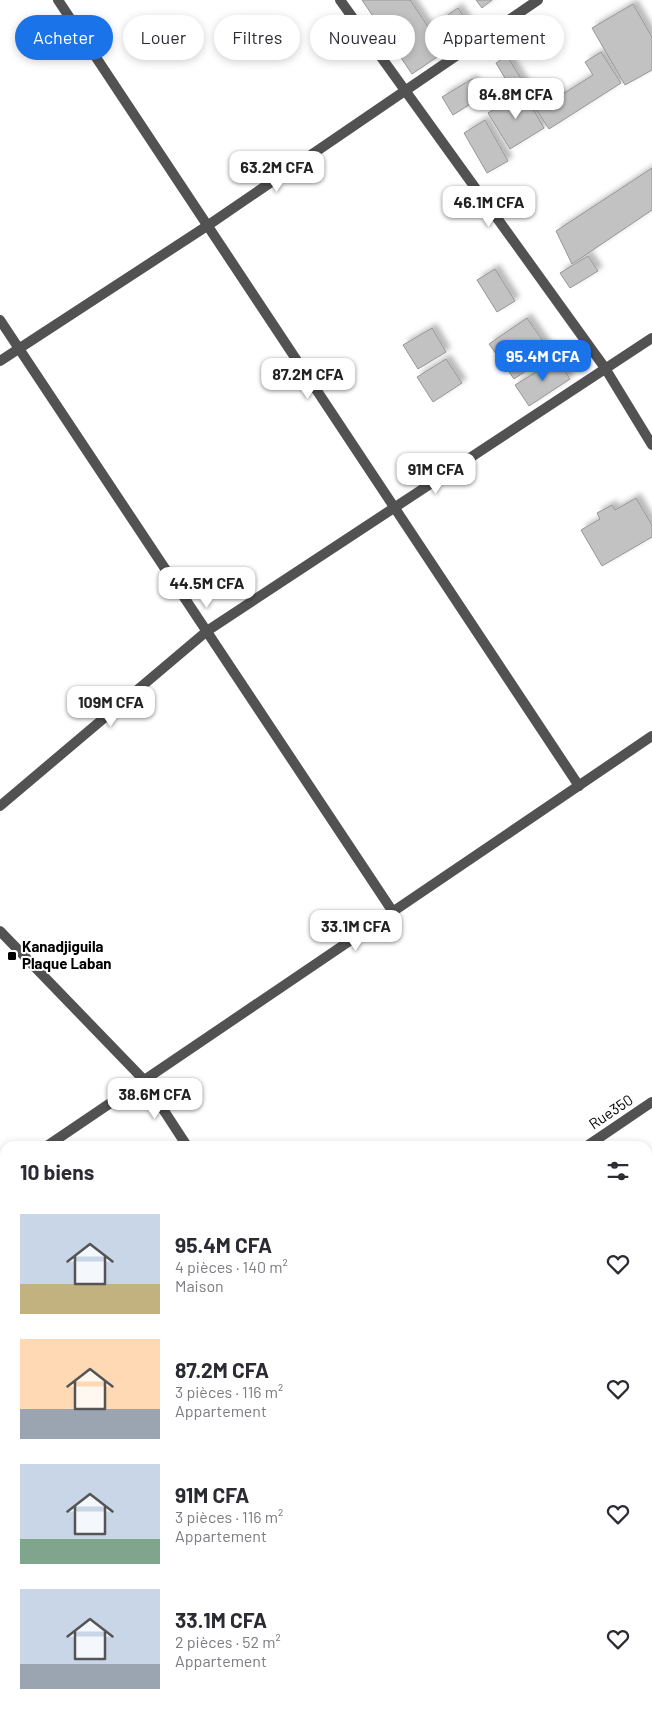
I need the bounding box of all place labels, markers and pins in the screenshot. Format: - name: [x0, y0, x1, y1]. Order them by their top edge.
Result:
- pin: 84.8M CFA: [459, 78, 573, 120]
- pin: 63.2M CFA: [220, 150, 334, 193]
- pin: 46.1M CFA: [432, 186, 546, 228]
- pin: 95.4M CFA: [486, 340, 600, 382]
- pin: 87.2M CFA: [251, 358, 365, 400]
- pin: 91M CFA: [390, 452, 482, 495]
- pin: 44.5M CFA: [150, 566, 264, 609]
- pin: 109M CFA: [59, 686, 163, 728]
- pin: 33.1M CFA: [299, 910, 413, 952]
- place label: Kanadjiguila Plaque Laban: [22, 937, 112, 972]
- marker: Kanadjiguila Plaque Laban: [6, 950, 18, 962]
- pin: 38.6M CFA: [98, 1078, 212, 1120]

